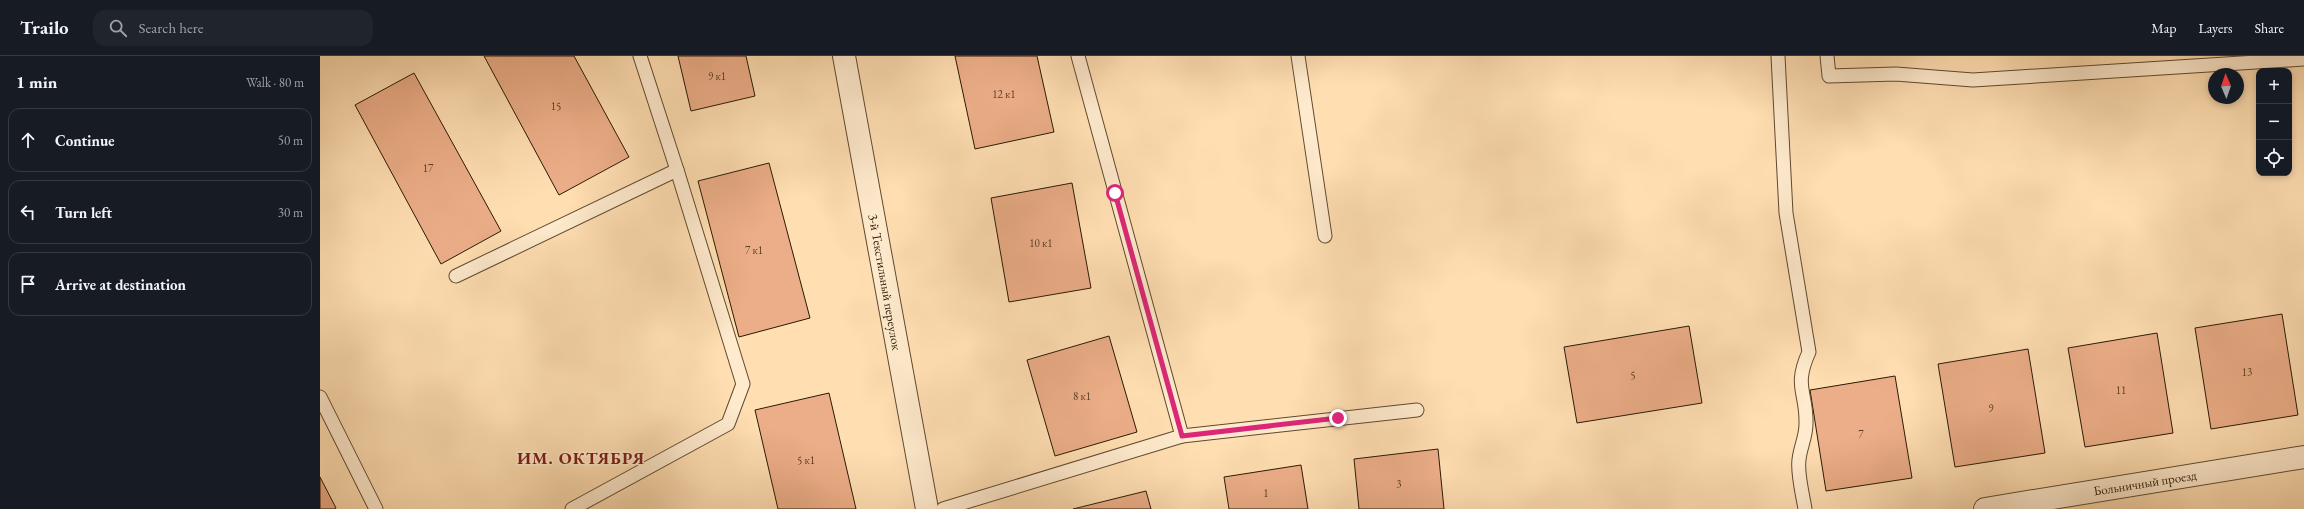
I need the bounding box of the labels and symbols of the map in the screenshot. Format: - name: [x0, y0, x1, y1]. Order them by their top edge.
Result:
- north arrow: [2208, 68, 2244, 104]
- house number: 9 к1: [708, 69, 726, 83]
- house number: 12 к1: [992, 87, 1016, 101]
- house number: 15: [551, 99, 561, 113]
- house number: 17: [423, 161, 434, 175]
- route start: [1106, 184, 1124, 202]
- street label: 3-й Текстильный переулок: [865, 212, 906, 352]
- house number: 10 к1: [1029, 236, 1053, 250]
- house number: 7 к1: [745, 243, 763, 257]
- house number: 13: [2242, 365, 2252, 379]
- house number: 5: [1630, 368, 1636, 382]
- house number: 11: [2116, 383, 2126, 397]
- house number: 8 к1: [1073, 389, 1091, 403]
- house number: 9: [1988, 401, 1994, 415]
- route end: [1329, 409, 1347, 427]
- house number: 7: [1858, 427, 1864, 441]
- district label: ИМ. ОКТЯБРЯ: [517, 447, 645, 469]
- house number: 5 к1: [797, 453, 815, 467]
- street label: Больничный проезд: [2092, 466, 2198, 500]
- house number: 3: [1396, 477, 1402, 491]
- house number: 1: [1263, 486, 1269, 500]

